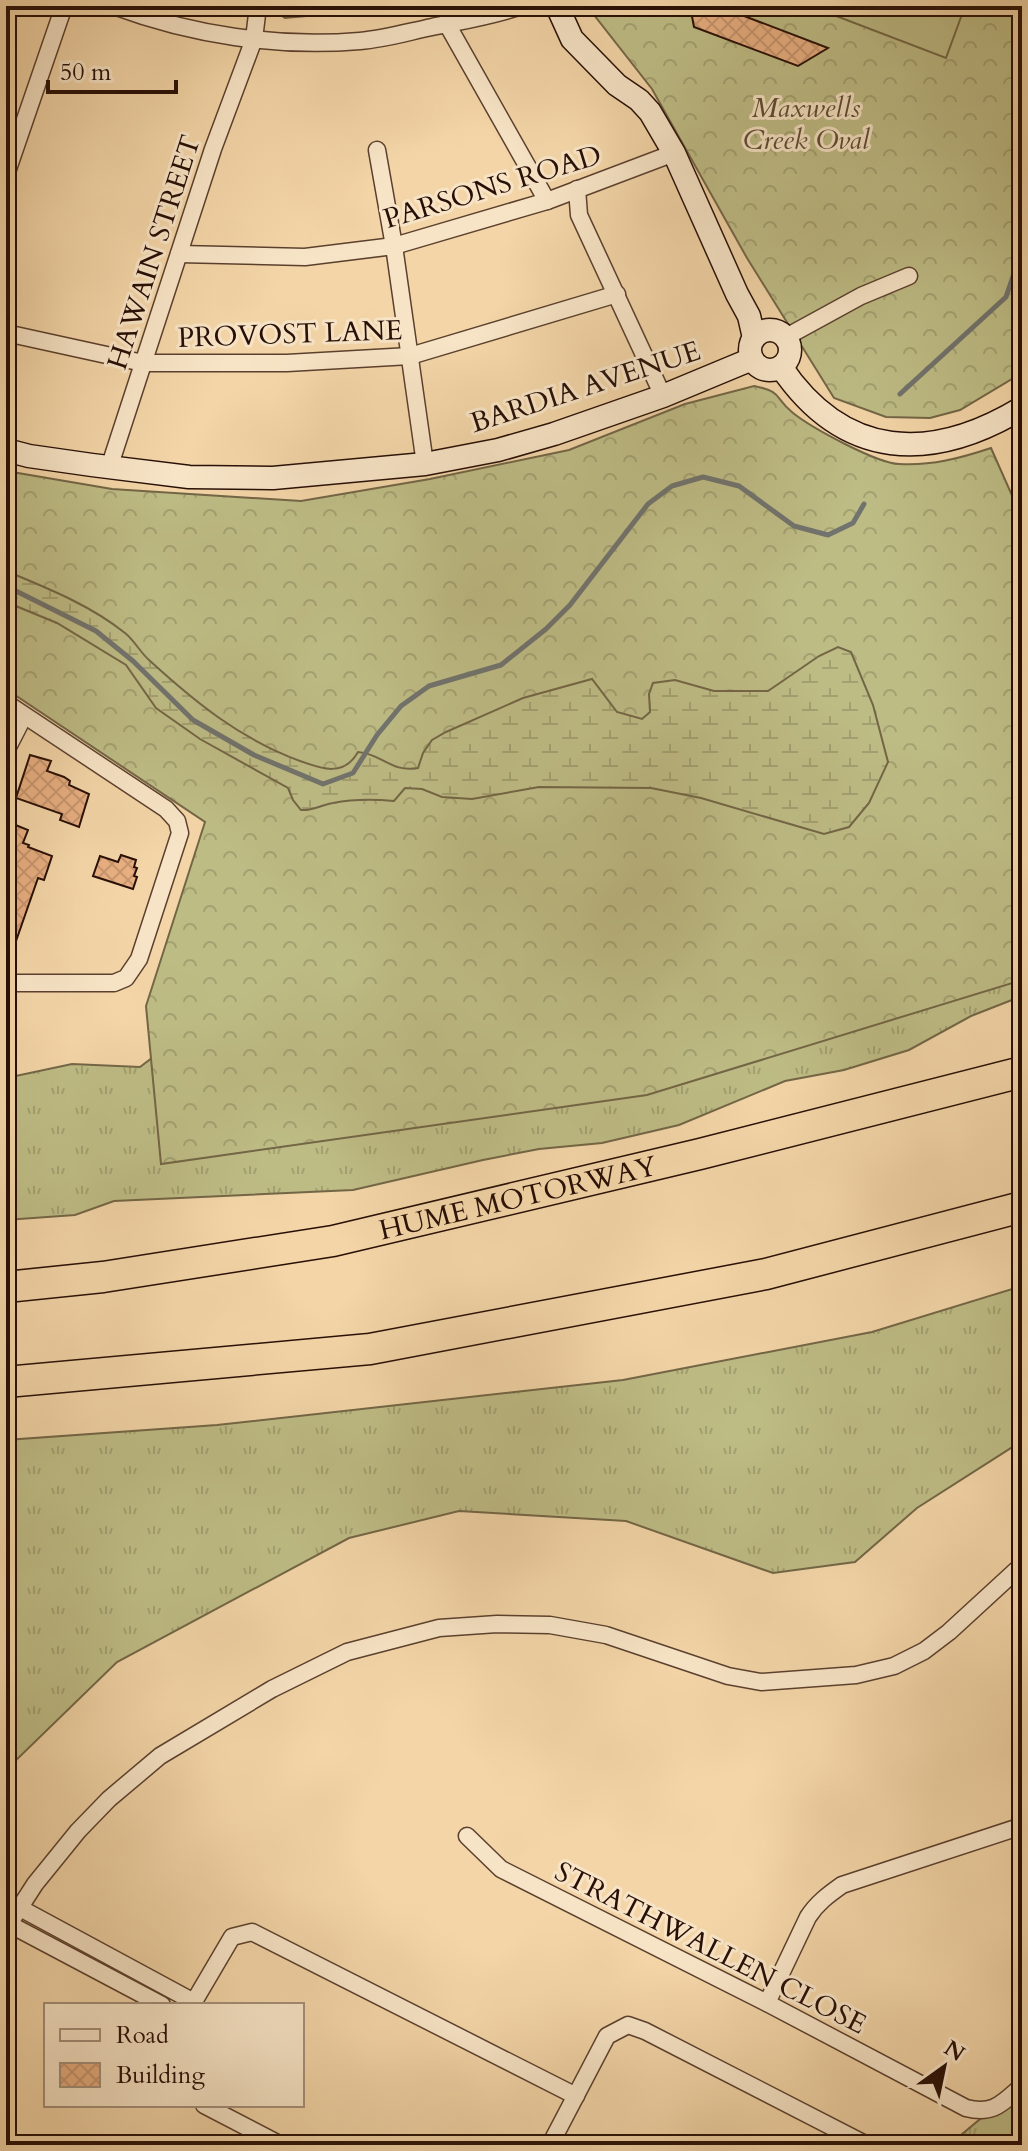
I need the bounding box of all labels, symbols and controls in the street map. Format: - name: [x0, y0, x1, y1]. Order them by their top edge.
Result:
- scale bar: [48, 44, 176, 94]
- text: 50 m: [60, 56, 112, 89]
- park label: Maxwells Creek Oval: [743, 89, 871, 159]
- street label: HAWAIN STREET: [98, 130, 210, 374]
- street label: PARSONS ROAD: [379, 136, 606, 238]
- street label: PROVOST LANE: [177, 311, 403, 357]
- street label: BARDIA AVENUE: [465, 332, 705, 442]
- street label: HUME MOTORWAY: [375, 1147, 660, 1249]
- street label: STRATHWALLEN CLOSE: [548, 1853, 873, 2043]
- legend: [44, 2003, 304, 2107]
- text: Road: [116, 2019, 169, 2052]
- north arrow: [904, 2027, 984, 2107]
- text: N: [938, 2033, 971, 2069]
- text: Building: [116, 2059, 206, 2092]

